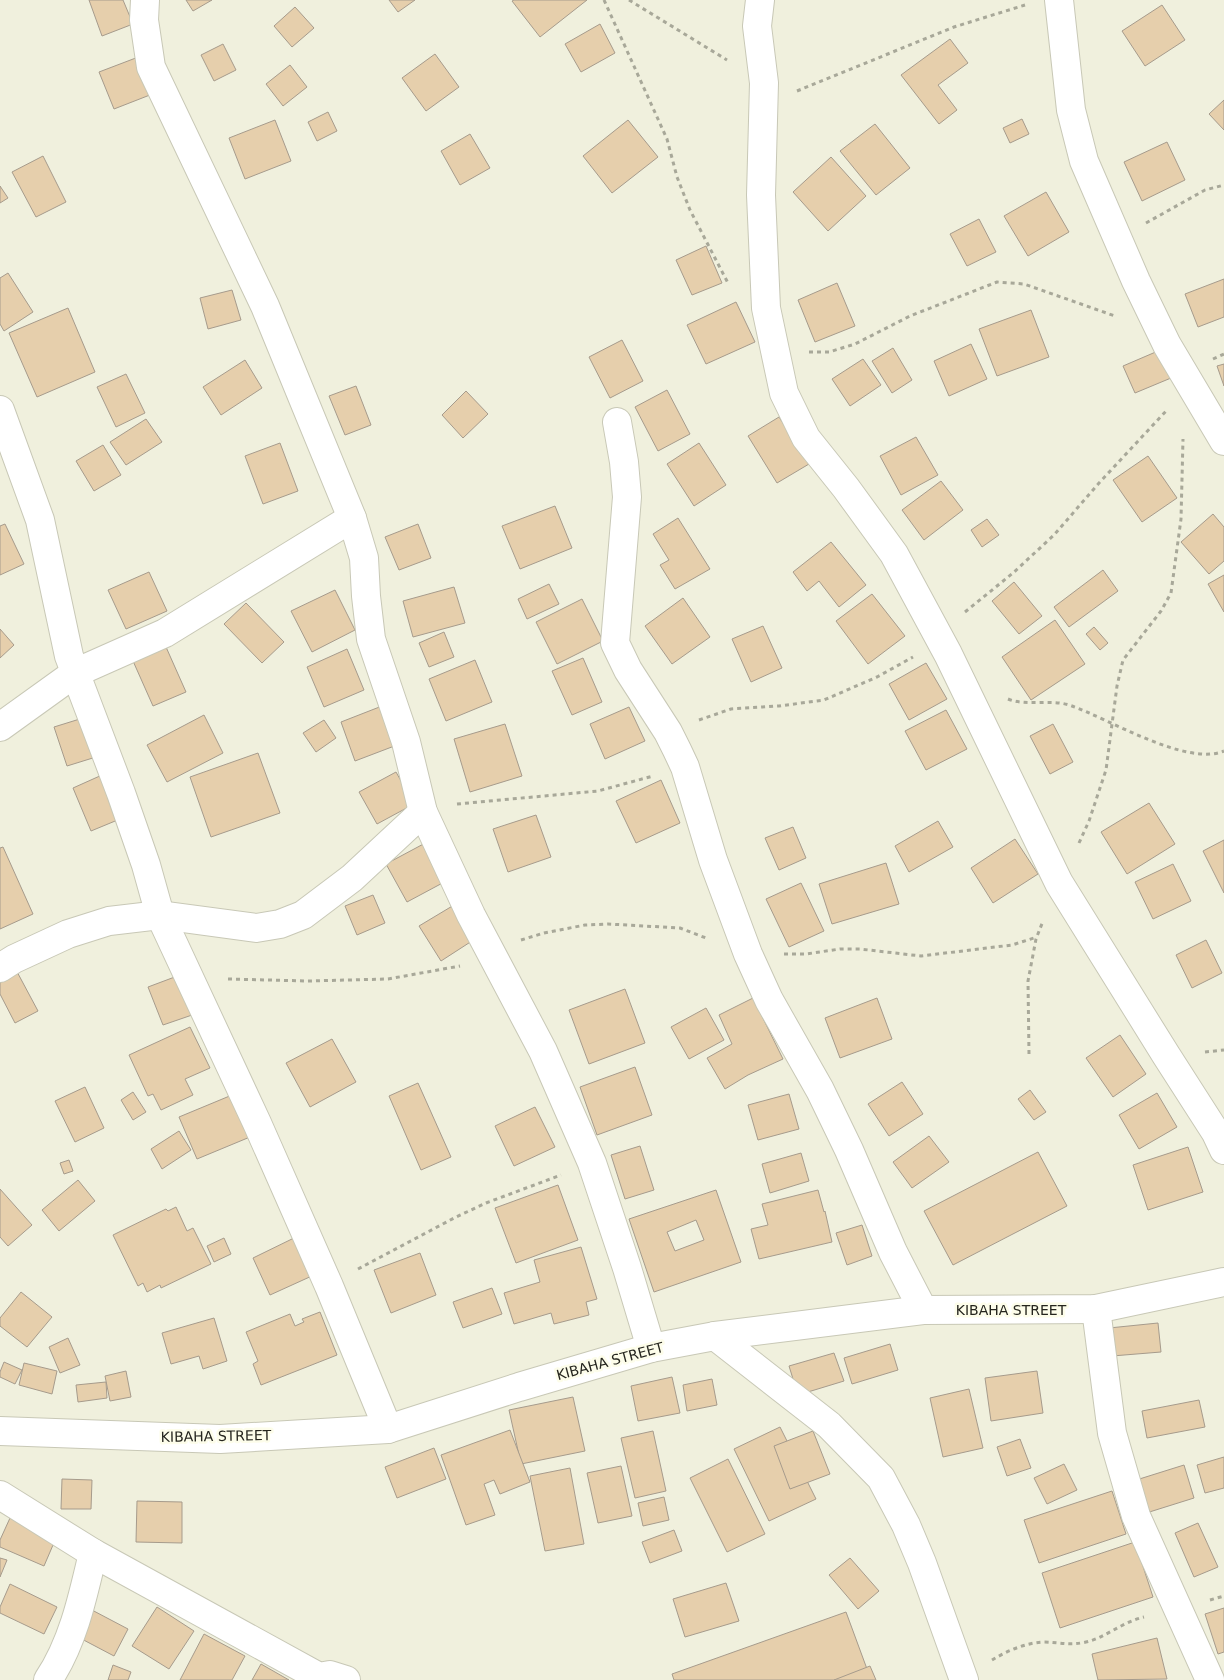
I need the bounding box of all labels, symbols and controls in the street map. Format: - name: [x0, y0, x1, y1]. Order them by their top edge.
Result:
- street label: KIBAHA STREET: [956, 1302, 1067, 1318]
- street label: KIBAHA STREET: [555, 1339, 666, 1383]
- street label: KIBAHA STREET: [161, 1427, 272, 1445]

